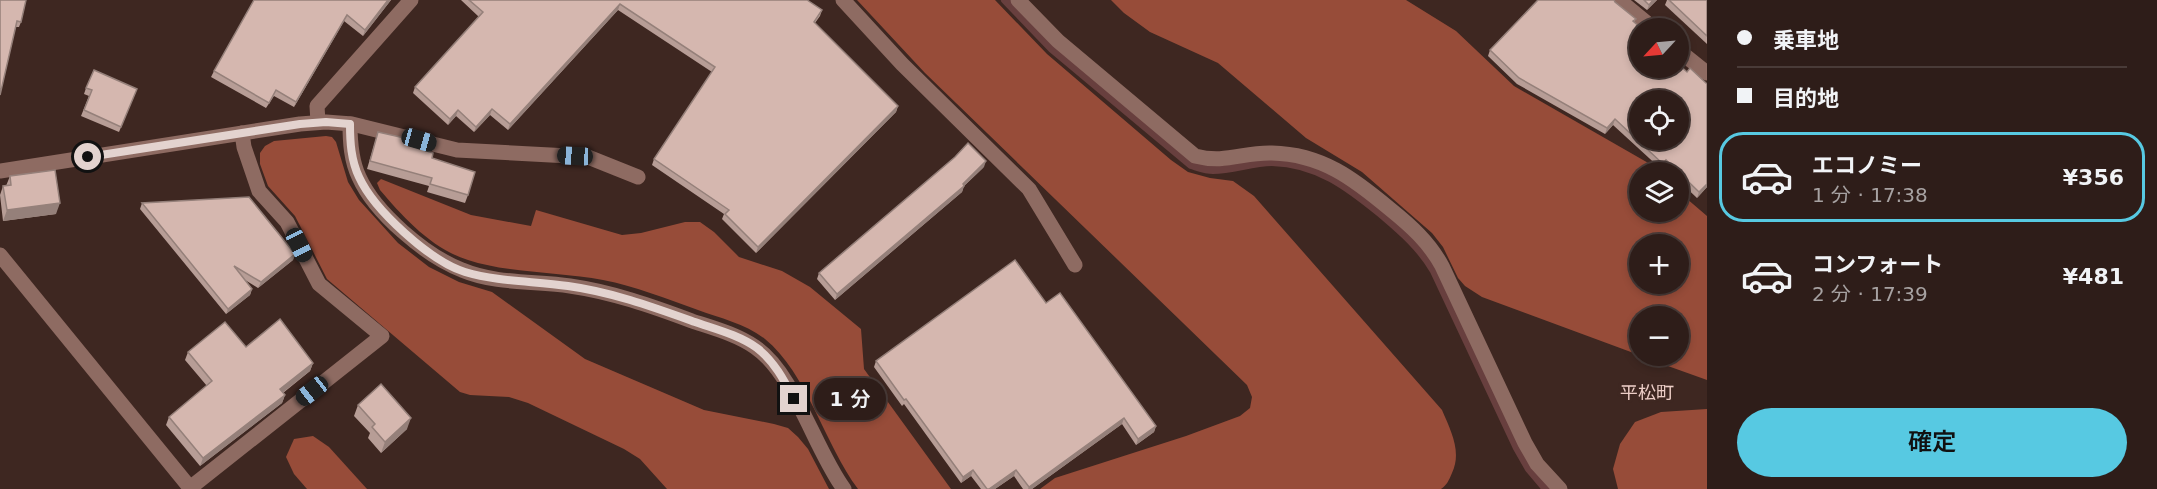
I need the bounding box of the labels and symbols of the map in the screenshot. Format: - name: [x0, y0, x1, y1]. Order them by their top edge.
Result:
- north arrow: [1629, 18, 1689, 78]
- car: [399, 126, 439, 154]
- route start: [74, 143, 101, 170]
- car: [557, 146, 593, 166]
- car: [283, 225, 315, 265]
- car: [292, 373, 332, 409]
- callout: 1 分: [815, 378, 887, 420]
- district label: 平松町: [1620, 382, 1674, 403]
- route end: [780, 385, 807, 412]

